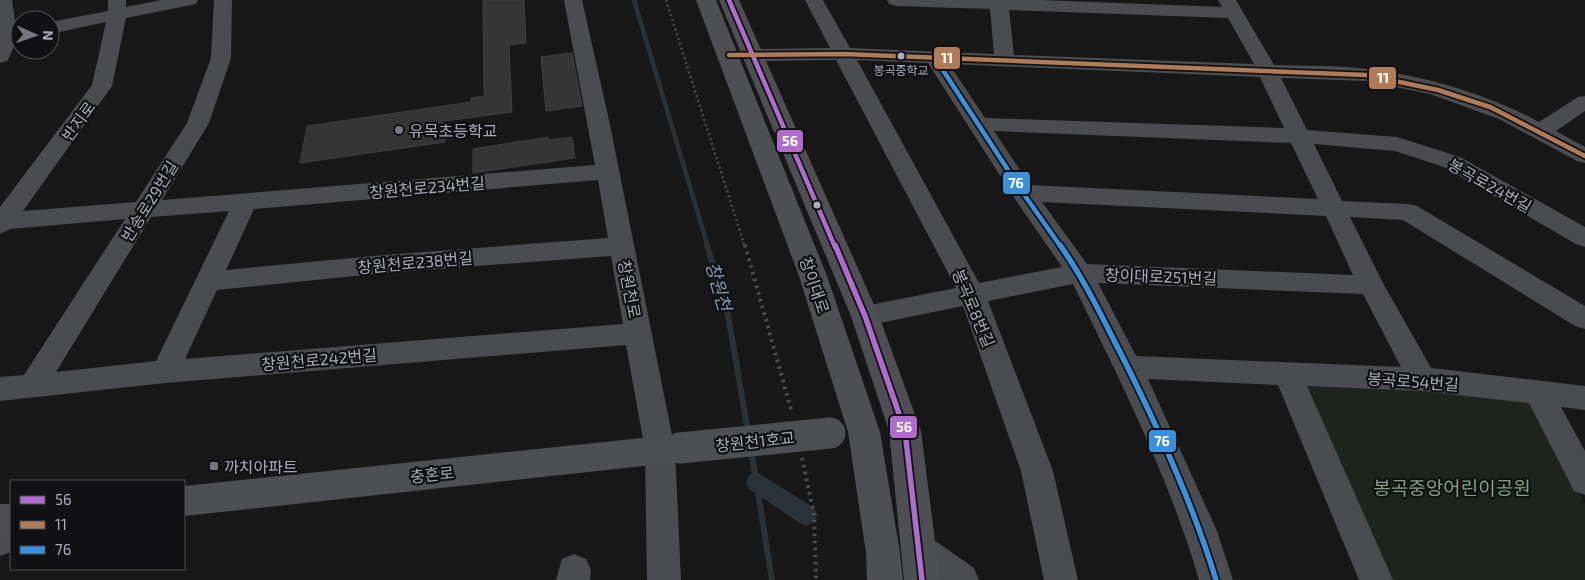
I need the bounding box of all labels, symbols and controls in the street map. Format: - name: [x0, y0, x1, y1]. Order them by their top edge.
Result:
- north arrow: [10, 10, 60, 60]
- text: N: [40, 30, 57, 41]
- line badge: 11: [933, 46, 961, 70]
- text: 11: [941, 49, 953, 66]
- marker: 봉곡중학교: [896, 51, 906, 61]
- place label: 봉곡중학교: [873, 63, 929, 77]
- line badge: 11: [1368, 66, 1397, 90]
- text: 11: [1377, 69, 1389, 86]
- street label: 반지로: [57, 97, 99, 144]
- place label: 유목초등학교: [409, 121, 497, 140]
- marker: 유목초등학교: [393, 124, 405, 136]
- line badge: 56: [776, 129, 804, 153]
- text: 56: [782, 132, 798, 149]
- street label: 봉곡로24번길: [1445, 154, 1535, 216]
- street label: 반송로29번길: [117, 157, 181, 245]
- line badge: 76: [1002, 171, 1031, 195]
- street label: 창원천로234번길: [368, 172, 486, 202]
- text: 76: [1008, 174, 1024, 191]
- unlabelled marker: [812, 200, 822, 210]
- street label: 창원천로238번길: [356, 247, 474, 277]
- street label: 창이대로: [796, 254, 834, 316]
- street label: 창원천로: [615, 258, 645, 320]
- water label: 창원천: [702, 259, 737, 315]
- street label: 창이대로251번길: [1105, 265, 1217, 287]
- street label: 봉곡로8번길: [949, 266, 999, 350]
- street label: 창원천로242번길: [260, 344, 378, 374]
- street label: 봉곡로54번길: [1366, 368, 1460, 394]
- line badge: 56: [889, 415, 918, 439]
- text: 56: [896, 418, 912, 435]
- street label: 창원천1호교: [714, 427, 796, 455]
- line badge: 76: [1148, 429, 1177, 453]
- text: 76: [1154, 432, 1170, 449]
- place label: 까치아파트: [224, 457, 298, 476]
- marker: 까치아파트: [208, 460, 220, 472]
- street label: 충혼로: [409, 462, 455, 486]
- park label: 봉곡중앙어린이공원: [1373, 476, 1531, 499]
- legend: [10, 480, 185, 570]
- text: 56: [55, 490, 72, 508]
- text: 11: [55, 515, 67, 533]
- text: 76: [55, 540, 71, 558]

